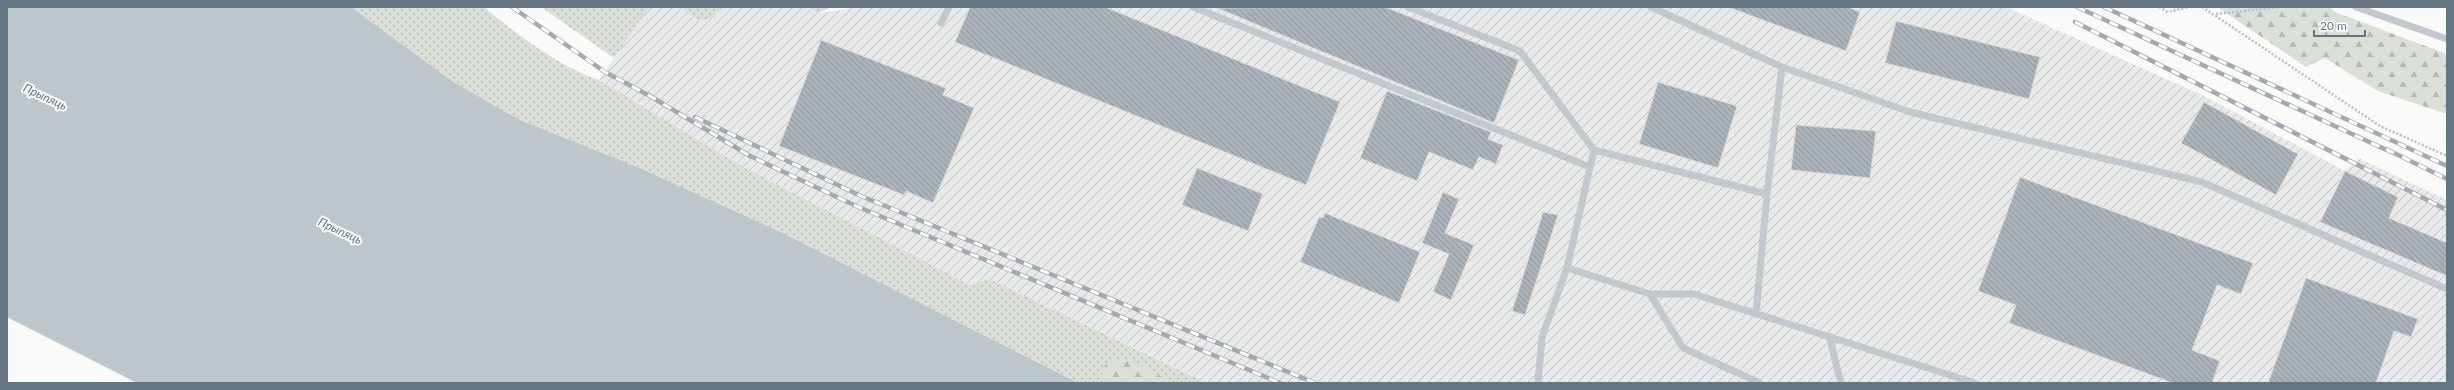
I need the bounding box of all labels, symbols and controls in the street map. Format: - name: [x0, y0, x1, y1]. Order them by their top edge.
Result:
- scale bar: [2314, 12, 2365, 38]
- text: 20 m: [2320, 18, 2347, 33]
- water label: Прыпяць: [21, 80, 70, 113]
- water label: Прыпяць: [316, 214, 365, 247]

